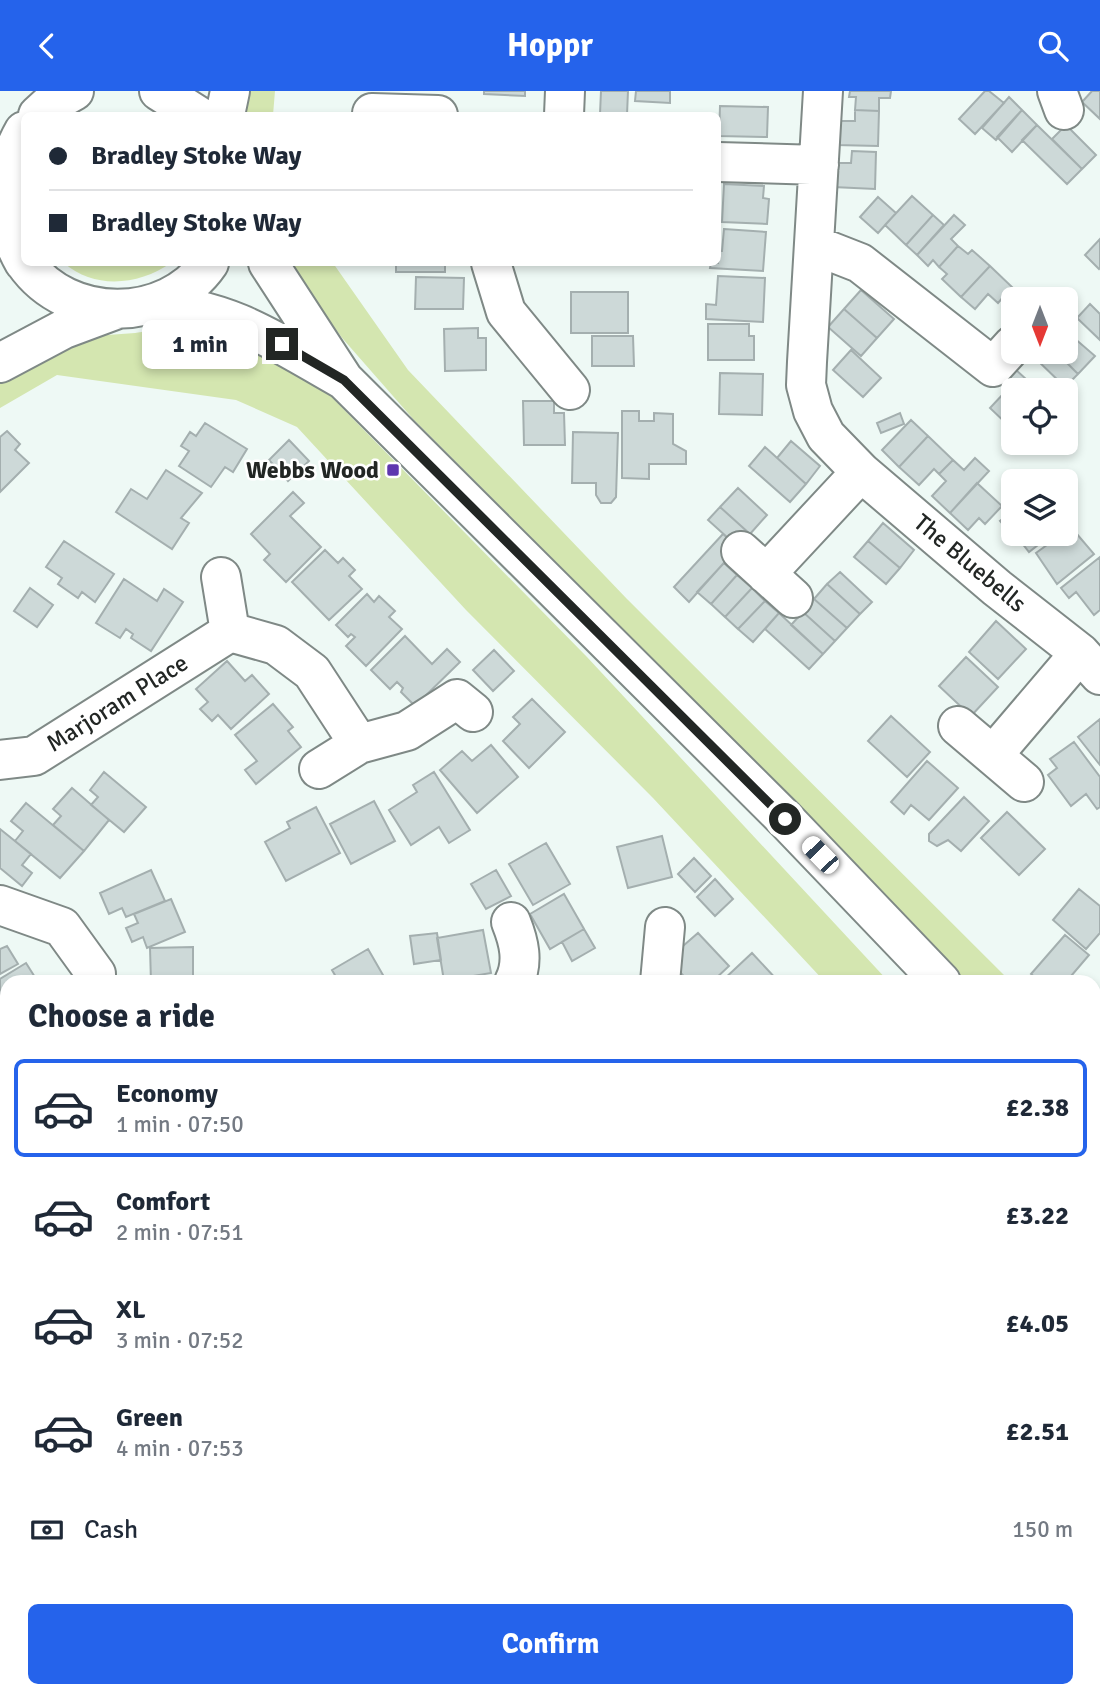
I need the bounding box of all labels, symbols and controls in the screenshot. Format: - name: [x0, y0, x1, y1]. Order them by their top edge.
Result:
- text: Hoppr: [507, 26, 593, 65]
- icon: back: [28, 27, 66, 65]
- icon: search: [1034, 27, 1072, 65]
- text: Bradley Stoke Way: [91, 140, 301, 172]
- text: Bradley Stoke Way: [91, 207, 301, 239]
- north arrow: [1001, 287, 1078, 364]
- map controls: [1001, 287, 1078, 546]
- callout: 1 min: [142, 320, 258, 369]
- route end: [266, 328, 298, 360]
- text: 1 min: [172, 330, 228, 359]
- button: locate: [1001, 378, 1078, 455]
- place label: Webbs Wood: [246, 455, 379, 485]
- marker: Webbs Wood: [385, 462, 401, 478]
- button: layers: [1001, 469, 1078, 546]
- street label: The Bluebells: [908, 507, 1032, 619]
- street label: Marjoram Place: [41, 648, 193, 758]
- route start: [769, 803, 801, 835]
- car: [798, 833, 843, 877]
- text: Choose a ride: [28, 997, 215, 1036]
- icon: car: [32, 1077, 95, 1140]
- text: Economy: [116, 1078, 218, 1110]
- text: £2.38: [1005, 1092, 1069, 1124]
- text: 1 min · 07:50: [116, 1110, 244, 1139]
- icon: car: [32, 1185, 95, 1248]
- text: Comfort: [116, 1186, 210, 1218]
- text: £3.22: [1005, 1200, 1069, 1232]
- text: 2 min · 07:51: [116, 1218, 244, 1247]
- icon: car: [32, 1293, 95, 1356]
- text: XL: [116, 1294, 146, 1326]
- text: £4.05: [1005, 1308, 1069, 1340]
- text: 3 min · 07:52: [116, 1326, 244, 1355]
- icon: car: [32, 1401, 95, 1464]
- text: Green: [116, 1402, 183, 1434]
- text: £2.51: [1005, 1416, 1069, 1448]
- text: 4 min · 07:53: [116, 1434, 244, 1463]
- icon: cash: [28, 1511, 66, 1549]
- text: Cash: [84, 1514, 138, 1546]
- text: 150 m: [1012, 1515, 1073, 1544]
- button: Confirm: [28, 1604, 1073, 1684]

